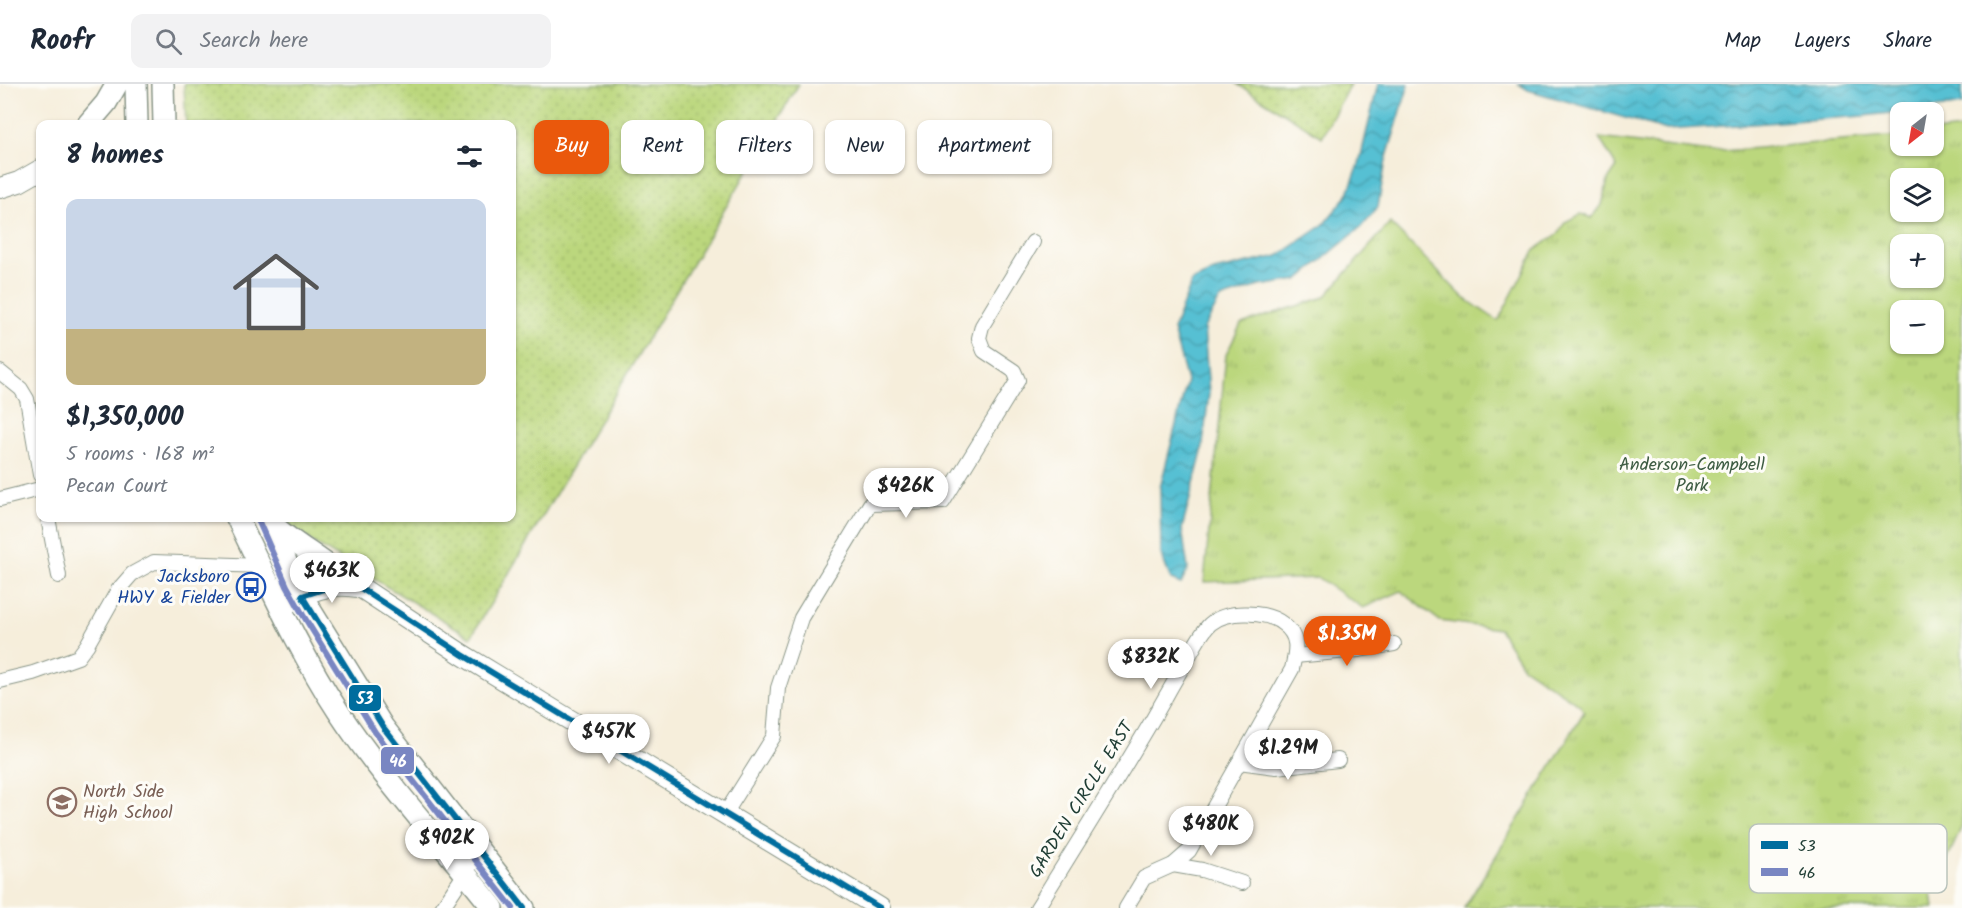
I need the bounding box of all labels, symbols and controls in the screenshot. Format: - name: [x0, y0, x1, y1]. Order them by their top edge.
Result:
- search box: [131, 14, 551, 68]
- text: Roofr: [30, 19, 95, 64]
- text: Search here: [200, 24, 308, 59]
- icon: search: [152, 25, 185, 58]
- text: Map: [1724, 25, 1761, 58]
- text: Layers: [1794, 25, 1850, 58]
- text: Share: [1883, 25, 1932, 58]
- north arrow: [1890, 102, 1944, 156]
- map controls: [1890, 102, 1944, 354]
- chip: Buy: [534, 120, 609, 174]
- chip: Rent: [621, 120, 704, 174]
- chip: Filters: [716, 120, 813, 174]
- chip: New: [825, 120, 905, 174]
- chip: Apartment: [917, 120, 1052, 174]
- text: 8 homes: [66, 135, 164, 177]
- icon: filters: [453, 140, 486, 173]
- button: layers: [1890, 168, 1944, 222]
- button: +: [1890, 234, 1944, 288]
- icon: home: [222, 238, 330, 346]
- button: −: [1890, 300, 1944, 354]
- text: $1,350,000: [66, 397, 184, 439]
- text: 5 rooms · 168 m²: [66, 439, 214, 471]
- park label: Anderson-Campbell Park: [1619, 451, 1765, 501]
- pin: $426K: [864, 468, 948, 519]
- text: Pecan Court: [66, 471, 168, 503]
- text: $426K: [877, 471, 935, 503]
- pin: $463K: [290, 553, 374, 604]
- text: $463K: [304, 556, 360, 588]
- place label: Jacksboro HWY & Fielder: [117, 563, 231, 613]
- bus stop icon: Jacksboro HWY & Fielder: [235, 571, 267, 603]
- pin: $1.35M: [1298, 616, 1396, 667]
- text: $1.35M: [1318, 619, 1376, 651]
- pin: $832K: [1109, 639, 1193, 690]
- text: $832K: [1122, 642, 1180, 674]
- line badge: 53: [348, 684, 382, 712]
- text: 53: [356, 687, 374, 712]
- pin: $457K: [567, 714, 651, 765]
- street label: GARDEN CIRCLE EAST: [1022, 715, 1143, 884]
- text: $457K: [582, 717, 636, 749]
- pin: $1.29M: [1239, 730, 1337, 781]
- text: $1.29M: [1258, 733, 1318, 765]
- line badge: 46: [380, 746, 415, 775]
- text: 46: [389, 750, 407, 775]
- place label: North Side High School: [83, 778, 173, 828]
- school or university icon: North Side High School: [46, 786, 78, 818]
- pin: $480K: [1169, 806, 1253, 857]
- text: $480K: [1183, 809, 1239, 841]
- pin: $902K: [405, 820, 489, 871]
- text: $902K: [419, 823, 475, 855]
- legend: [1749, 824, 1947, 893]
- text: 53: [1798, 834, 1816, 859]
- text: 46: [1798, 861, 1816, 886]

